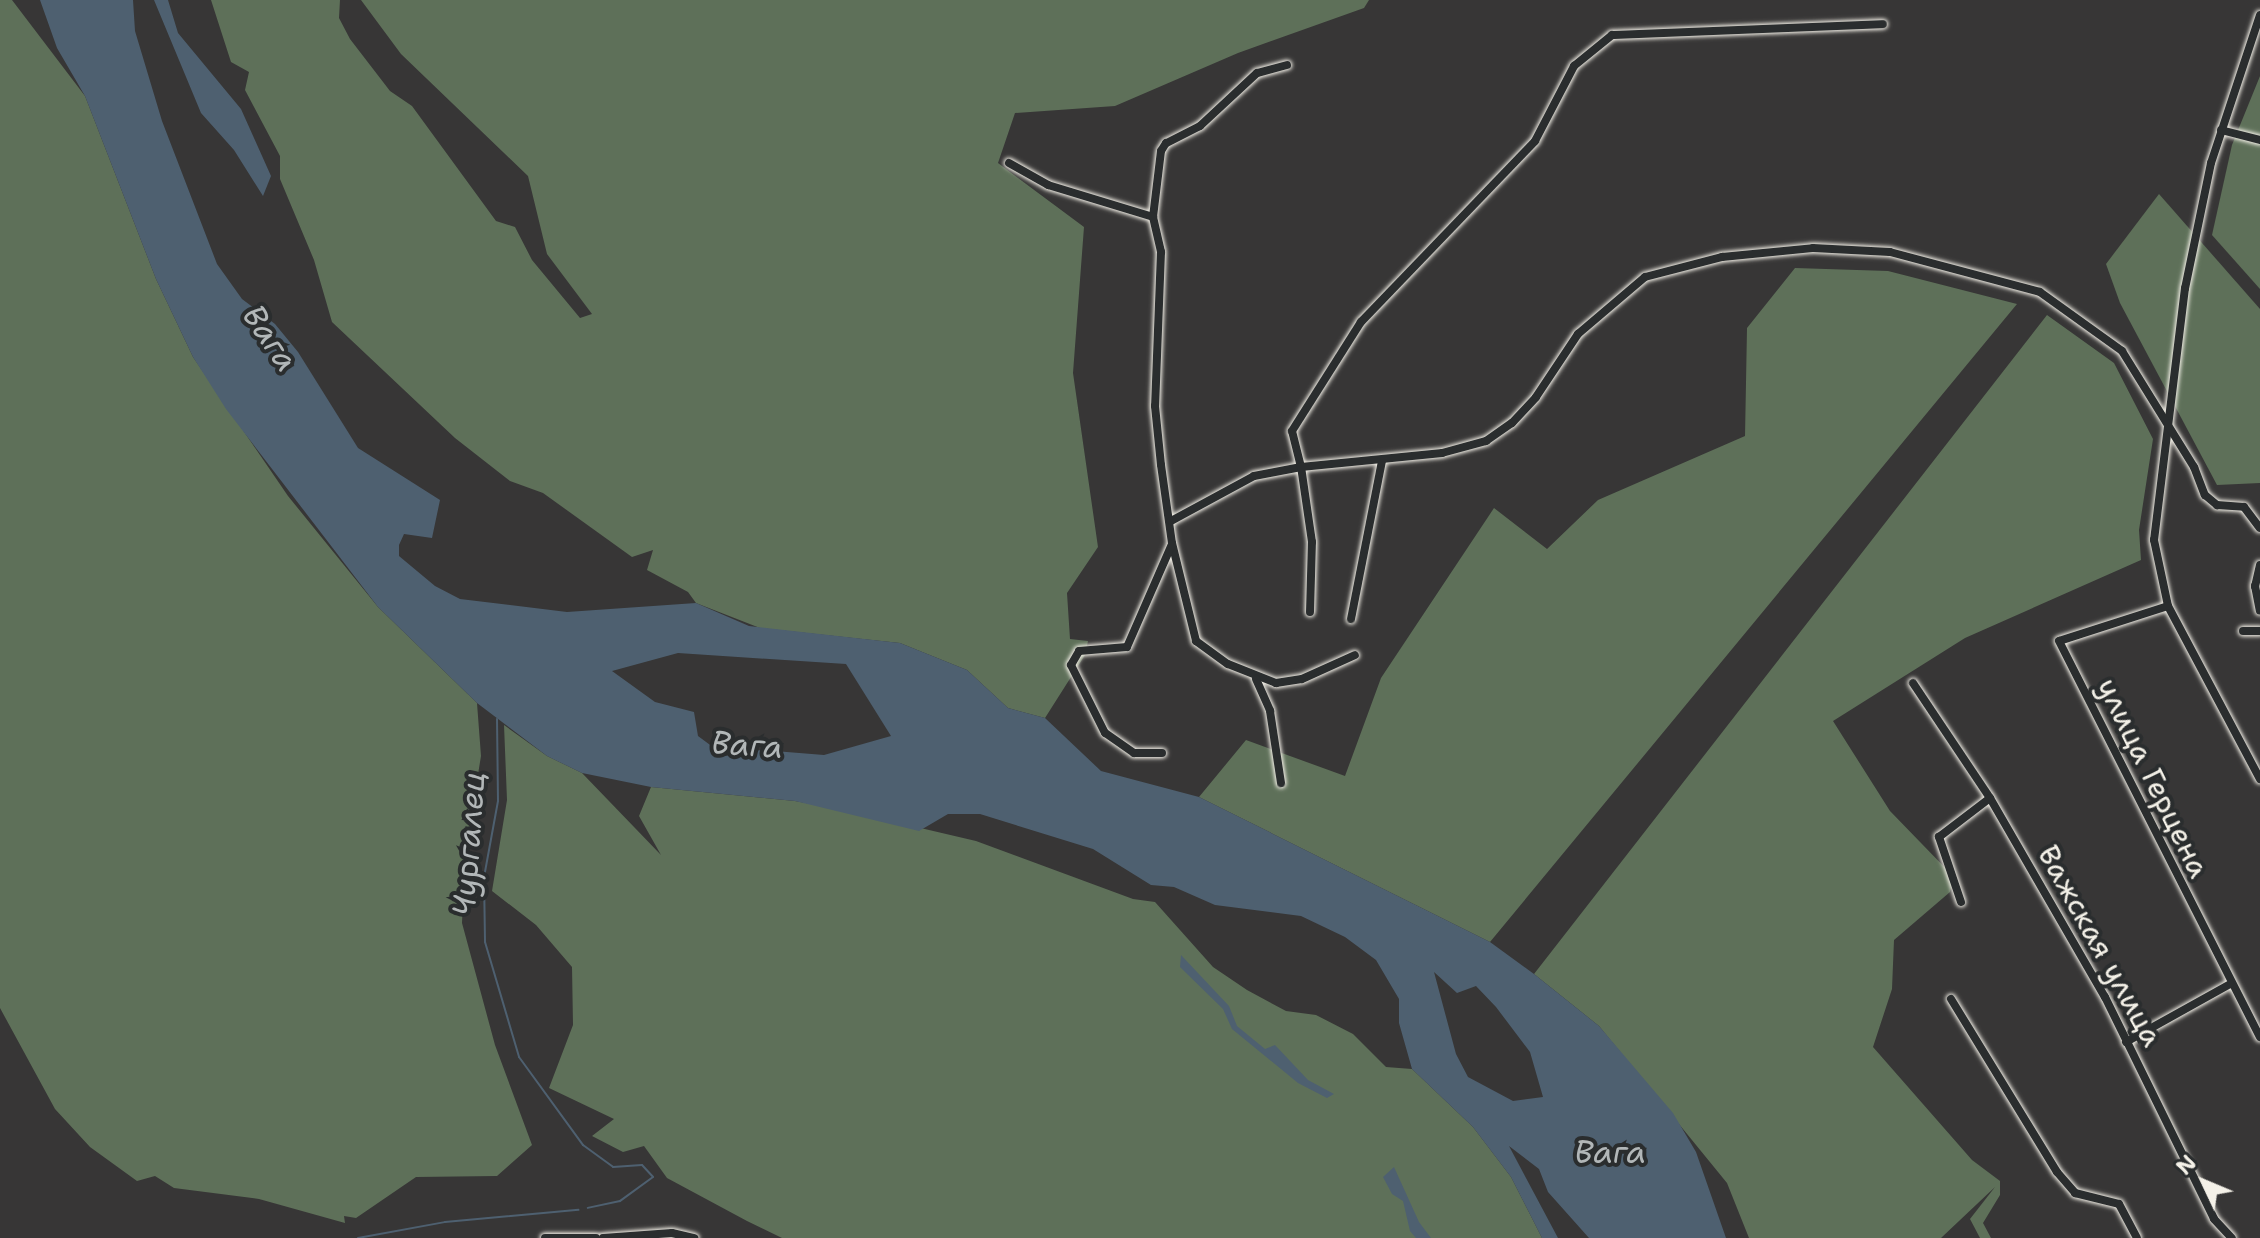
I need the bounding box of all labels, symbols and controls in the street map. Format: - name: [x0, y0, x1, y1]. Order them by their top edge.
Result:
- water label: Вага: [234, 298, 306, 378]
- street label: улица Герцена: [2089, 672, 2217, 884]
- water label: Вага: [710, 723, 784, 767]
- water label: Чургалец: [445, 771, 493, 917]
- street label: Важская улица: [2030, 839, 2170, 1053]
- water label: Вага: [1574, 1133, 1646, 1171]
- north arrow: [2164, 1142, 2244, 1222]
- text: N: [2170, 1149, 2203, 1181]

